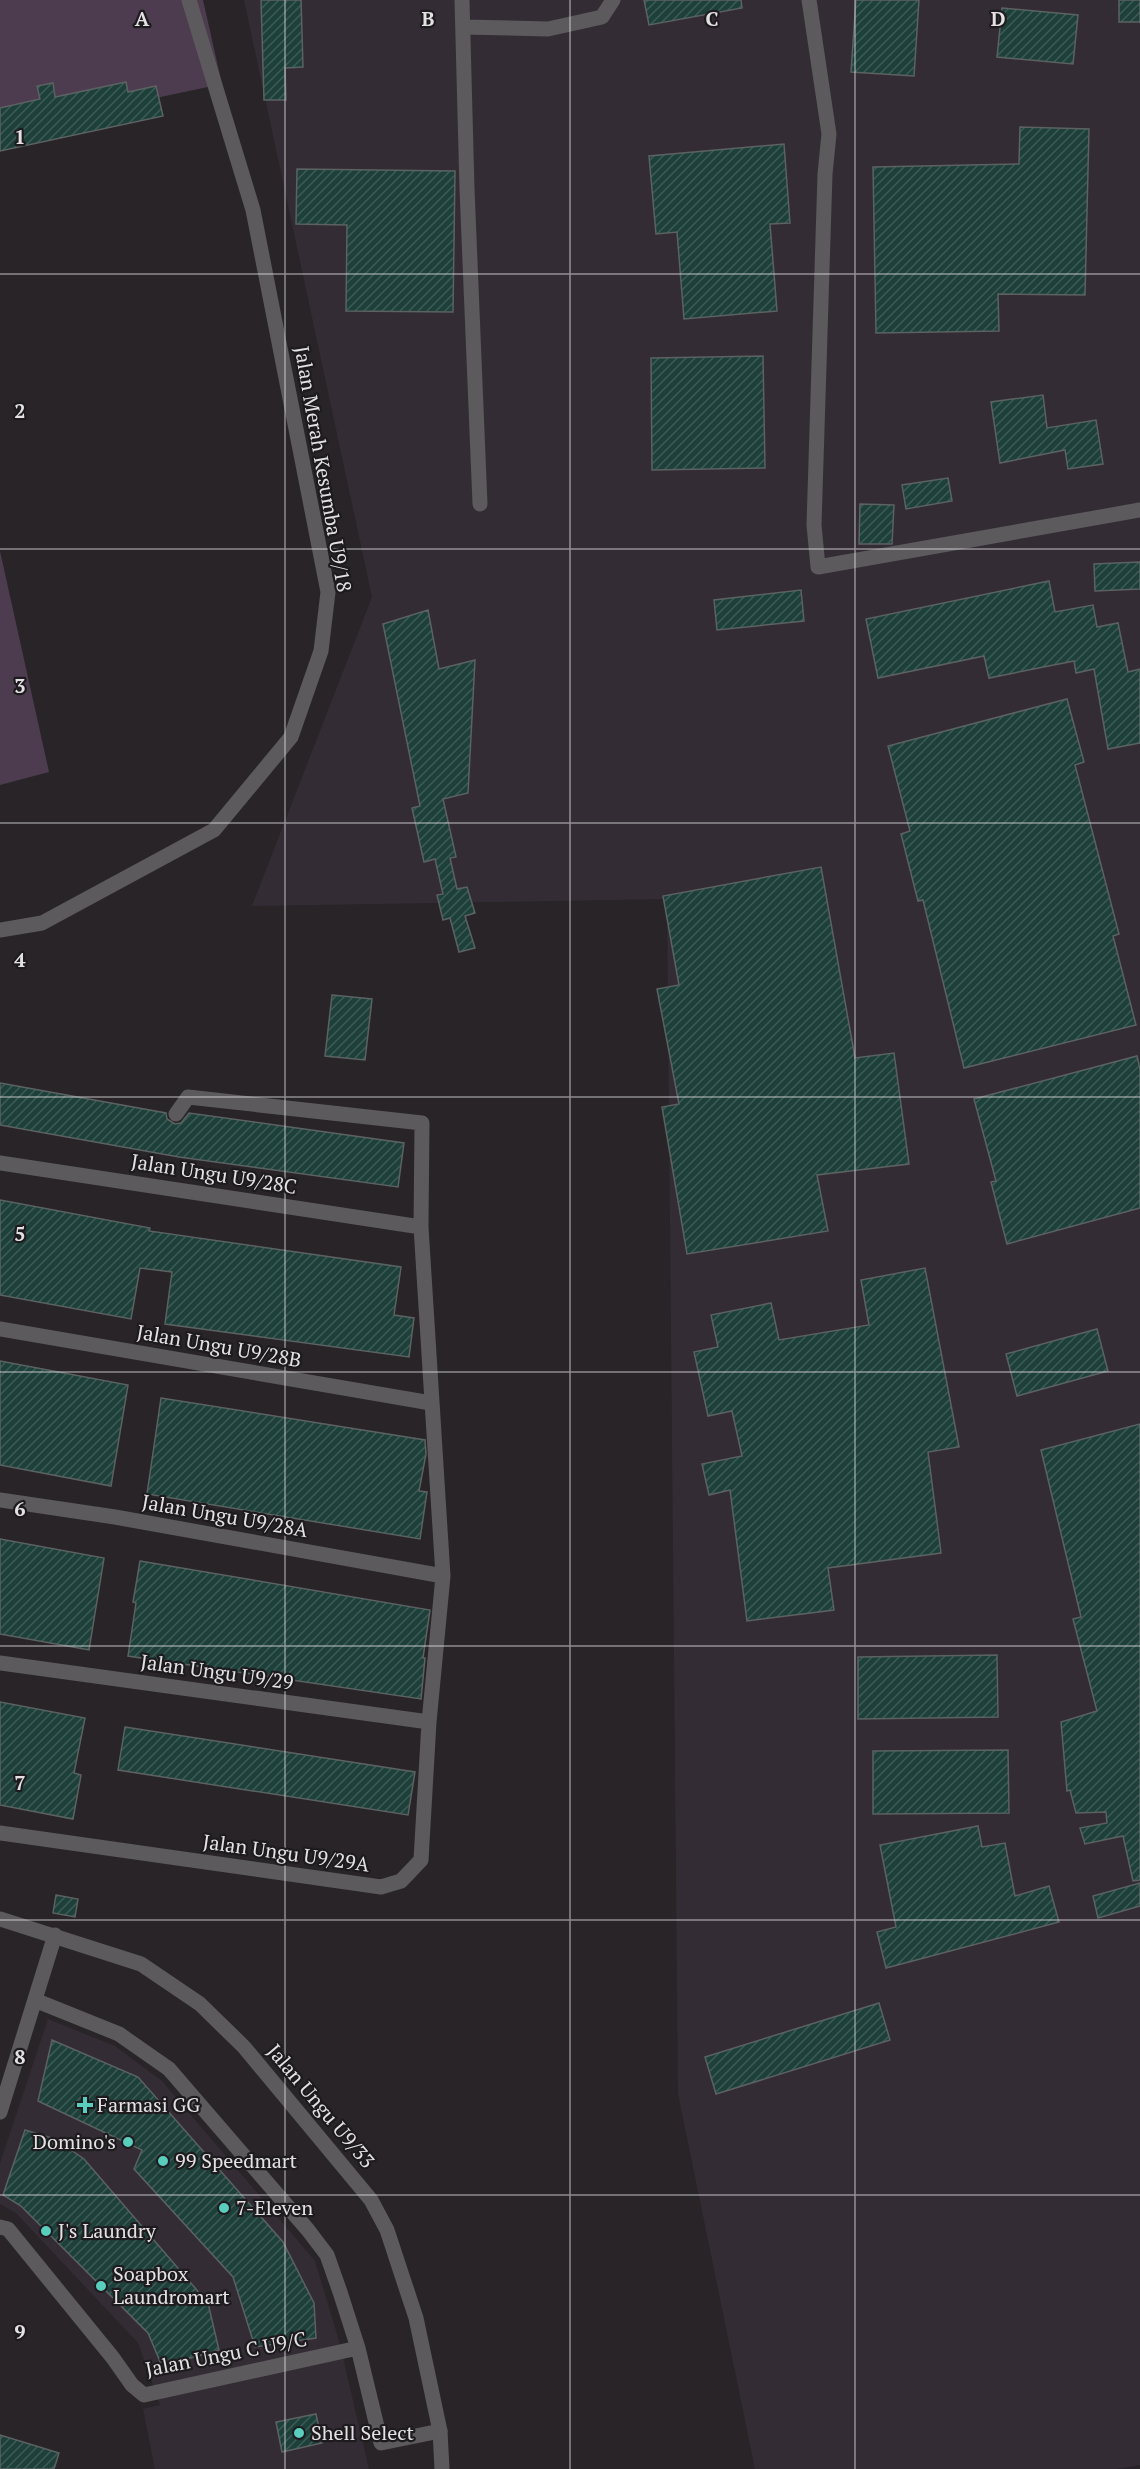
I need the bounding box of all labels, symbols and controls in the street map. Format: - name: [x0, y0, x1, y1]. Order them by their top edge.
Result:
- text: A: [135, 5, 150, 32]
- text: B: [422, 5, 435, 32]
- text: C: [705, 5, 719, 32]
- text: D: [991, 5, 1005, 32]
- text: 1: [14, 123, 26, 150]
- street label: Jalan Merah Kesumba U9/18: [289, 344, 358, 594]
- text: 2: [14, 397, 26, 424]
- text: 3: [14, 672, 26, 699]
- text: 4: [14, 946, 26, 973]
- street label: Jalan Ungu U9/28C: [129, 1147, 299, 1200]
- text: 5: [14, 1220, 26, 1247]
- street label: Jalan Ungu U9/28B: [135, 1318, 303, 1373]
- street label: Jalan Ungu U9/28A: [140, 1488, 310, 1543]
- text: 6: [14, 1495, 26, 1522]
- street label: Jalan Ungu U9/29: [139, 1647, 295, 1696]
- text: 7: [14, 1769, 26, 1796]
- street label: Jalan Ungu U9/29A: [201, 1827, 371, 1878]
- street label: Jalan Ungu U9/33: [261, 2038, 381, 2173]
- text: 8: [14, 2043, 26, 2070]
- place label: Farmasi GG: [97, 2091, 200, 2118]
- marker: Farmasi GG: [78, 2098, 92, 2112]
- place label: Domino's: [33, 2128, 116, 2155]
- marker: Domino's: [121, 2135, 135, 2149]
- place label: 99 Speedmart: [175, 2147, 297, 2174]
- marker: 99 Speedmart: [156, 2154, 170, 2168]
- place label: 7-Eleven: [236, 2194, 313, 2221]
- marker: 7-Eleven: [217, 2201, 231, 2215]
- place label: J's Laundry: [58, 2217, 157, 2244]
- marker: J's Laundry: [39, 2224, 53, 2238]
- place label: Soapbox Laundromart: [113, 2260, 230, 2310]
- marker: Soapbox Laundromart: [94, 2279, 108, 2293]
- text: 9: [14, 2318, 26, 2345]
- street label: Jalan Ungu C U9/C: [143, 2325, 309, 2382]
- place label: Shell Select: [311, 2419, 415, 2446]
- marker: Shell Select: [292, 2426, 306, 2440]

